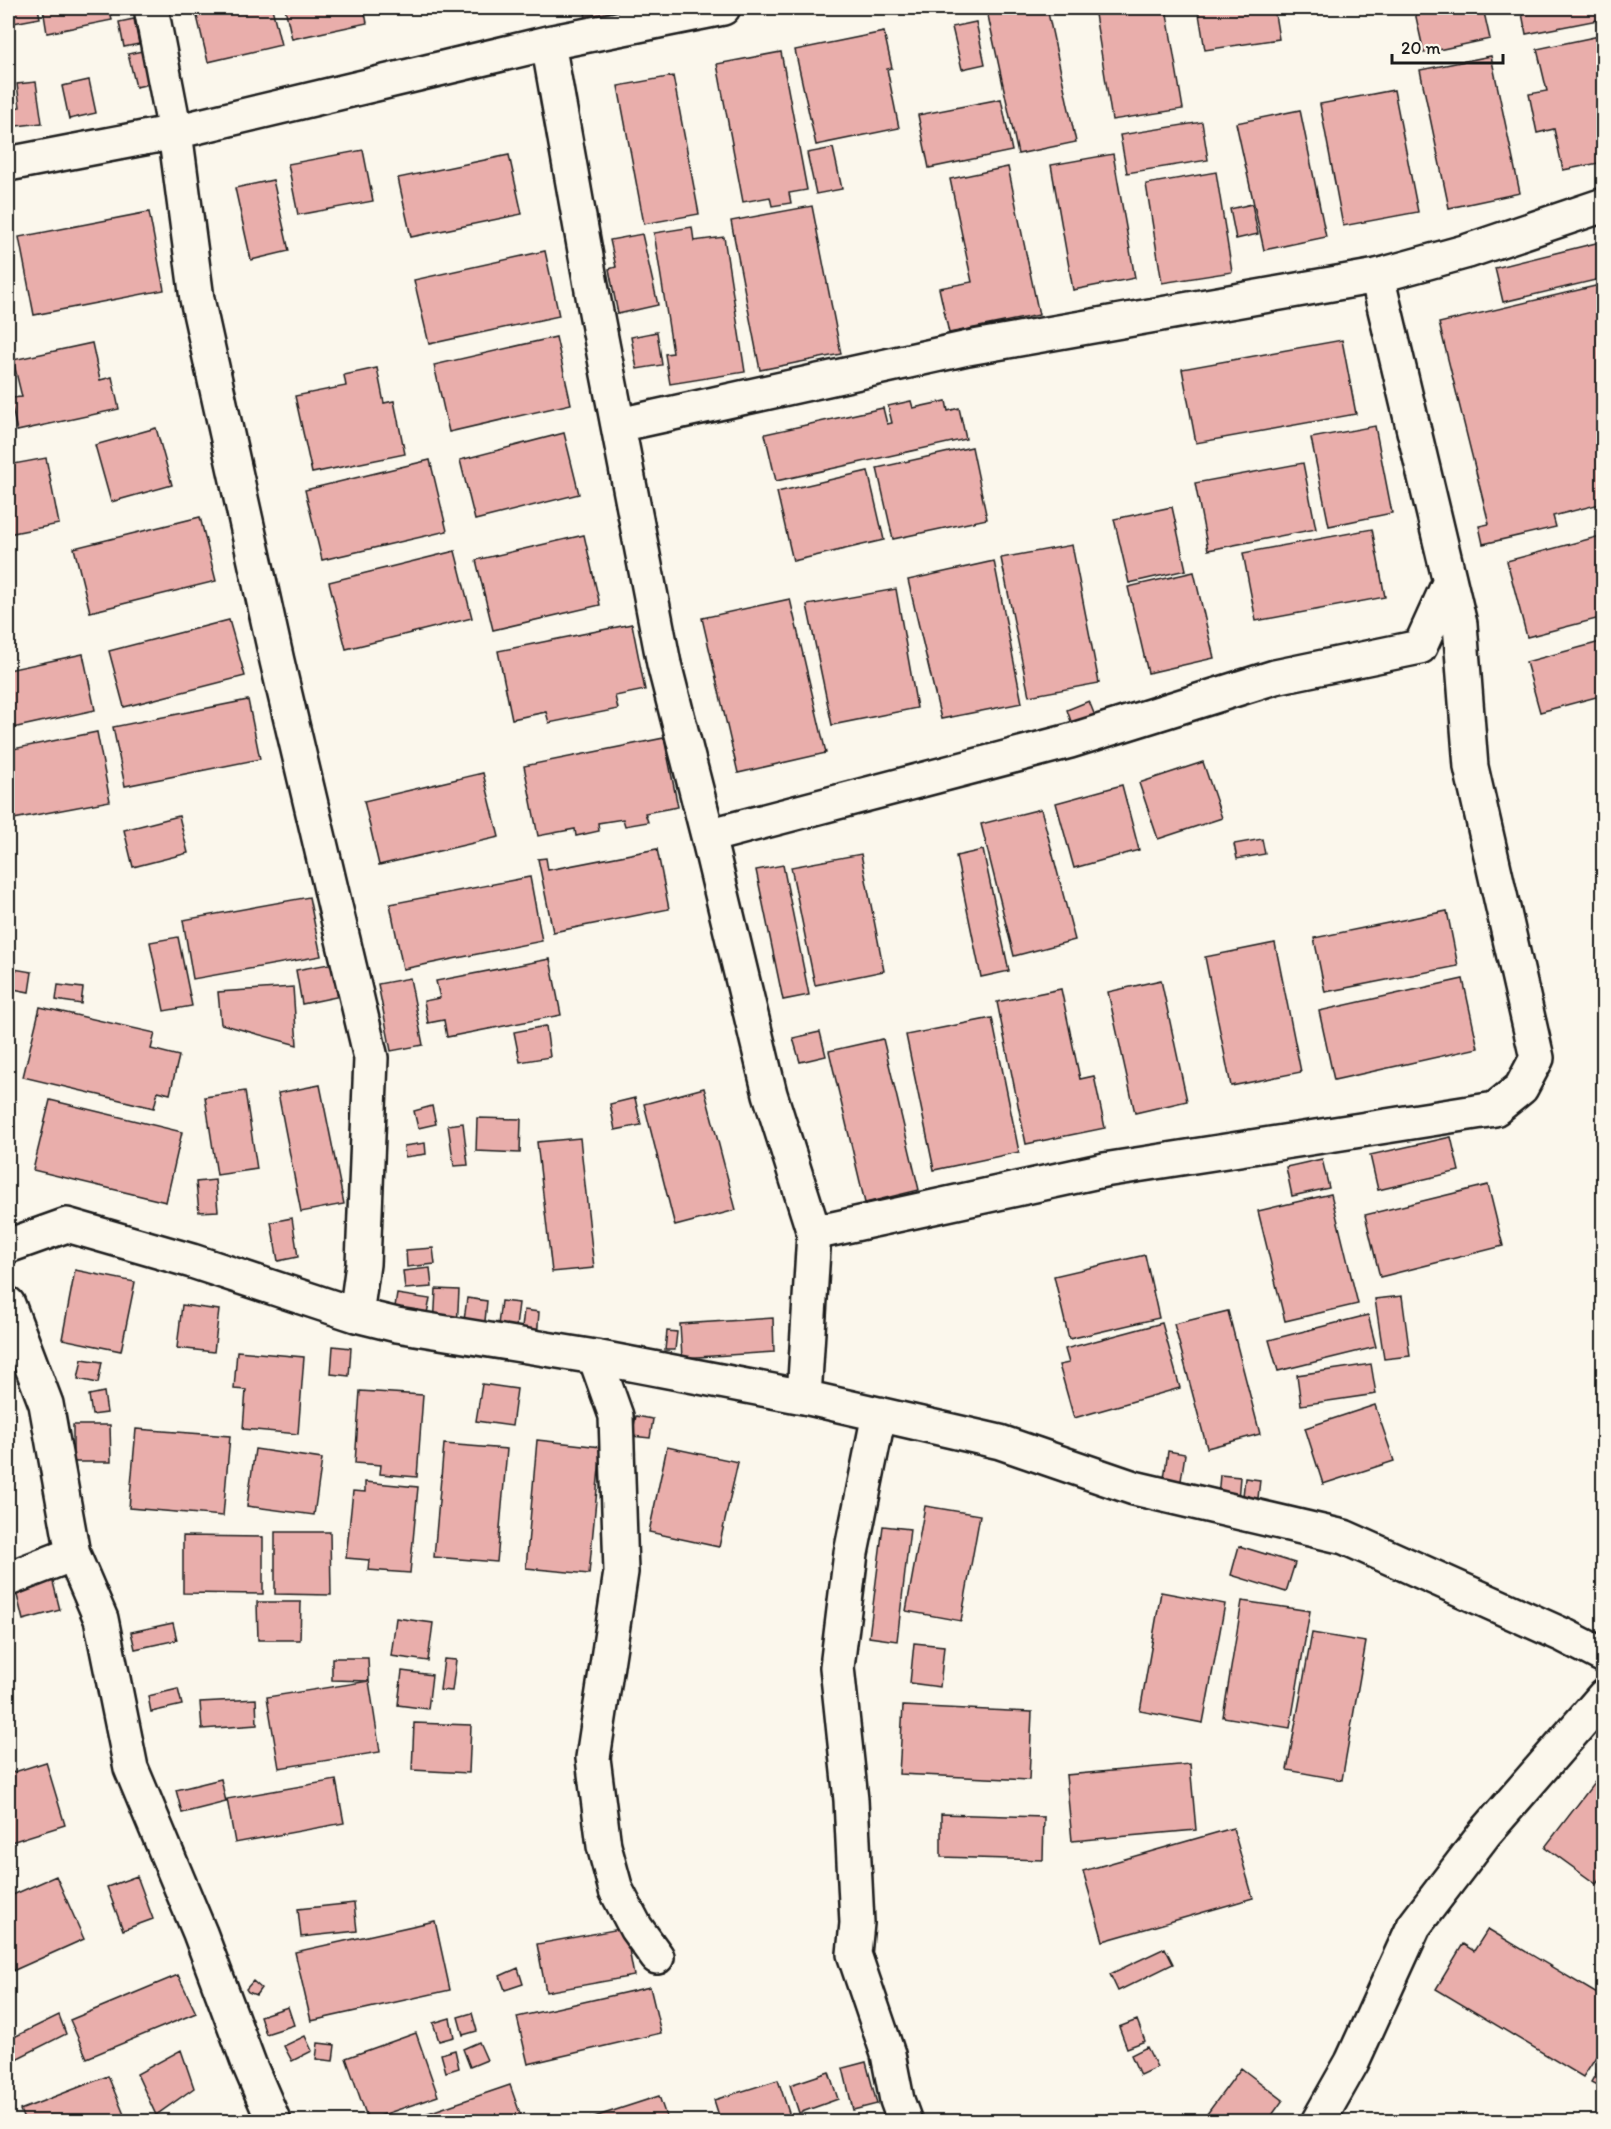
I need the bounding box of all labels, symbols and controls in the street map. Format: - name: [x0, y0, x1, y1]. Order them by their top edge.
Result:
- scale bar: [1392, 27, 1503, 65]
- text: 20 m: [1401, 37, 1441, 59]

